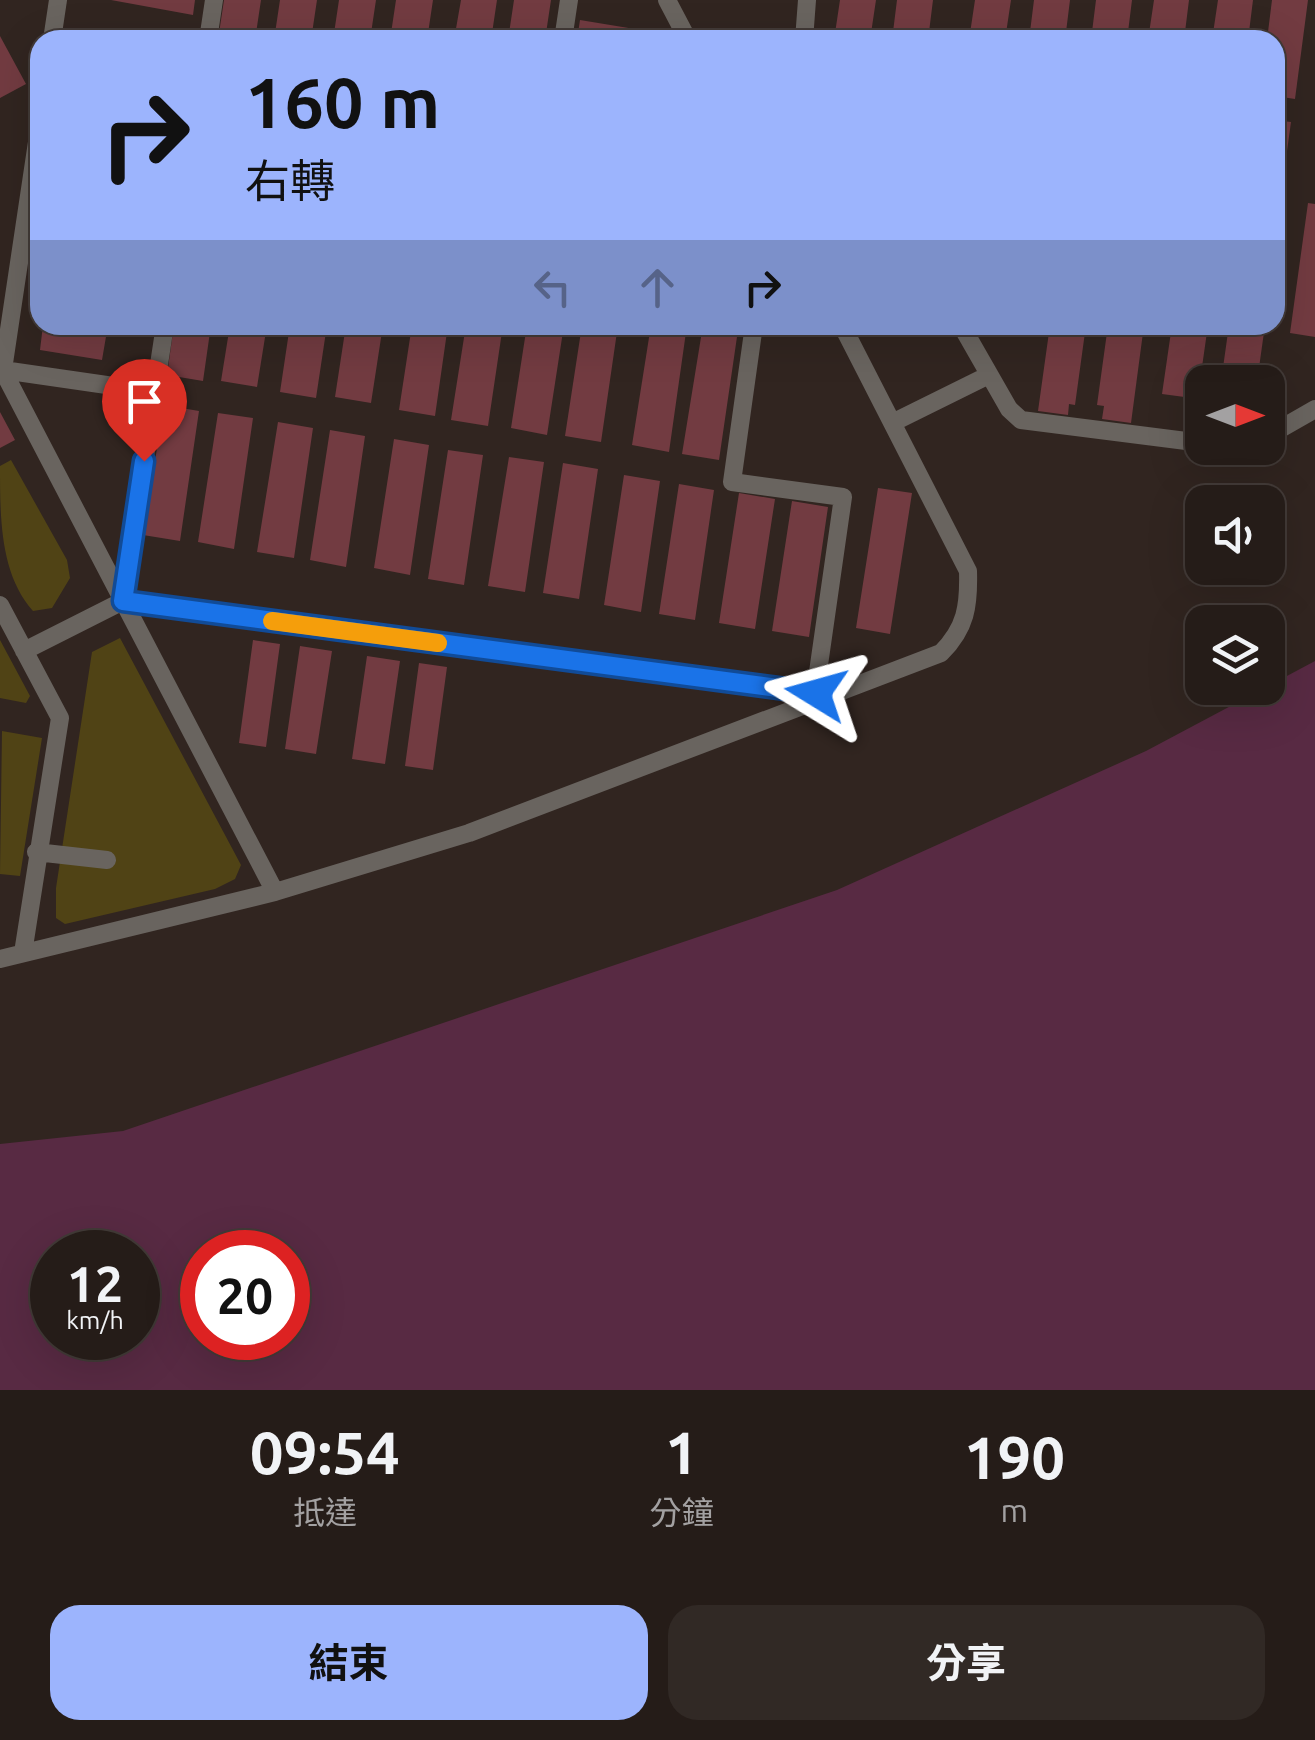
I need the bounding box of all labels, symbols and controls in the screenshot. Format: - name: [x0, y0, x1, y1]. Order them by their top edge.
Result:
- text: 160 m: [245, 63, 440, 141]
- icon: right: [80, 70, 210, 200]
- text: 右轉: [245, 155, 335, 206]
- icon: left: [525, 260, 580, 315]
- icon: ahead: [630, 260, 685, 315]
- icon: right: [735, 260, 790, 315]
- pin: [102, 359, 187, 462]
- north arrow: [1185, 365, 1285, 465]
- map controls: [1185, 365, 1285, 705]
- icon: arrive: [117, 374, 172, 429]
- button: sound: [1185, 485, 1285, 585]
- button: layers: [1185, 605, 1285, 705]
- position arrow: [764, 641, 868, 745]
- speed limit sign: 20: [180, 1230, 310, 1360]
- text: 12: [67, 1255, 123, 1311]
- text: km/h: [66, 1306, 124, 1334]
- text: 09:54: [250, 1418, 400, 1485]
- text: 1: [665, 1418, 699, 1485]
- text: 190: [964, 1423, 1065, 1490]
- text: m: [1001, 1492, 1028, 1528]
- text: 抵達: [293, 1494, 357, 1530]
- text: 分鐘: [650, 1494, 714, 1530]
- button: 結束: [50, 1605, 648, 1720]
- button: 分享: [668, 1605, 1265, 1720]

